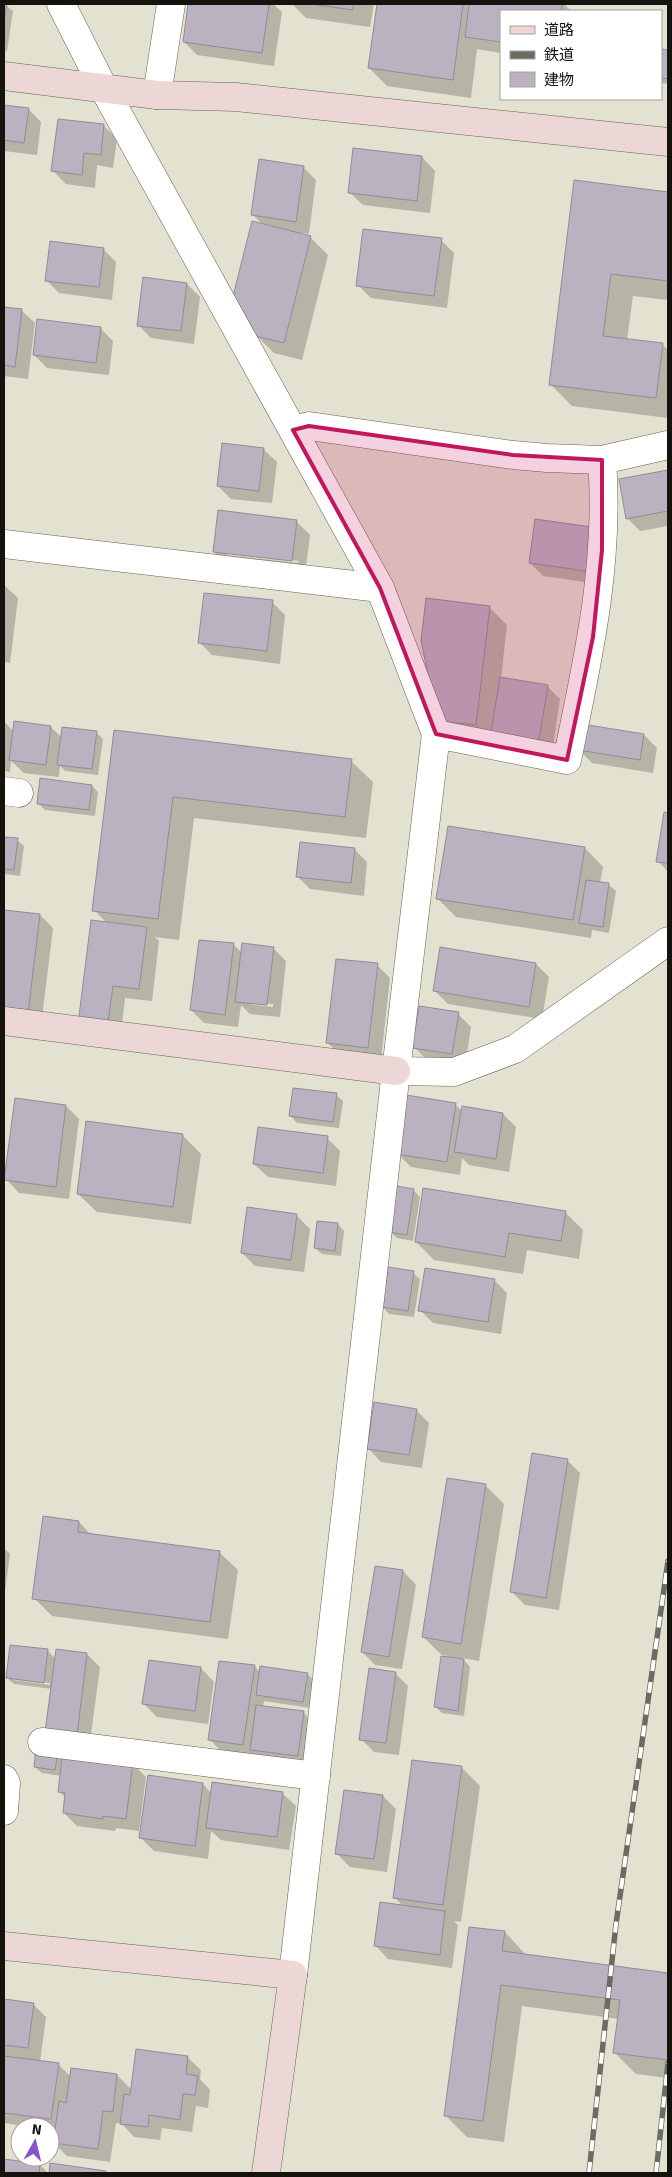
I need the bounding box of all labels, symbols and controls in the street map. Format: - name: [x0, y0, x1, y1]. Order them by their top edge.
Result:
- legend: [500, 10, 662, 100]
- text: 道路: [544, 21, 574, 39]
- text: 鉄道: [544, 46, 574, 64]
- text: 建物: [544, 71, 574, 89]
- north arrow: [10, 2117, 60, 2167]
- text: N: [31, 2121, 43, 2139]

